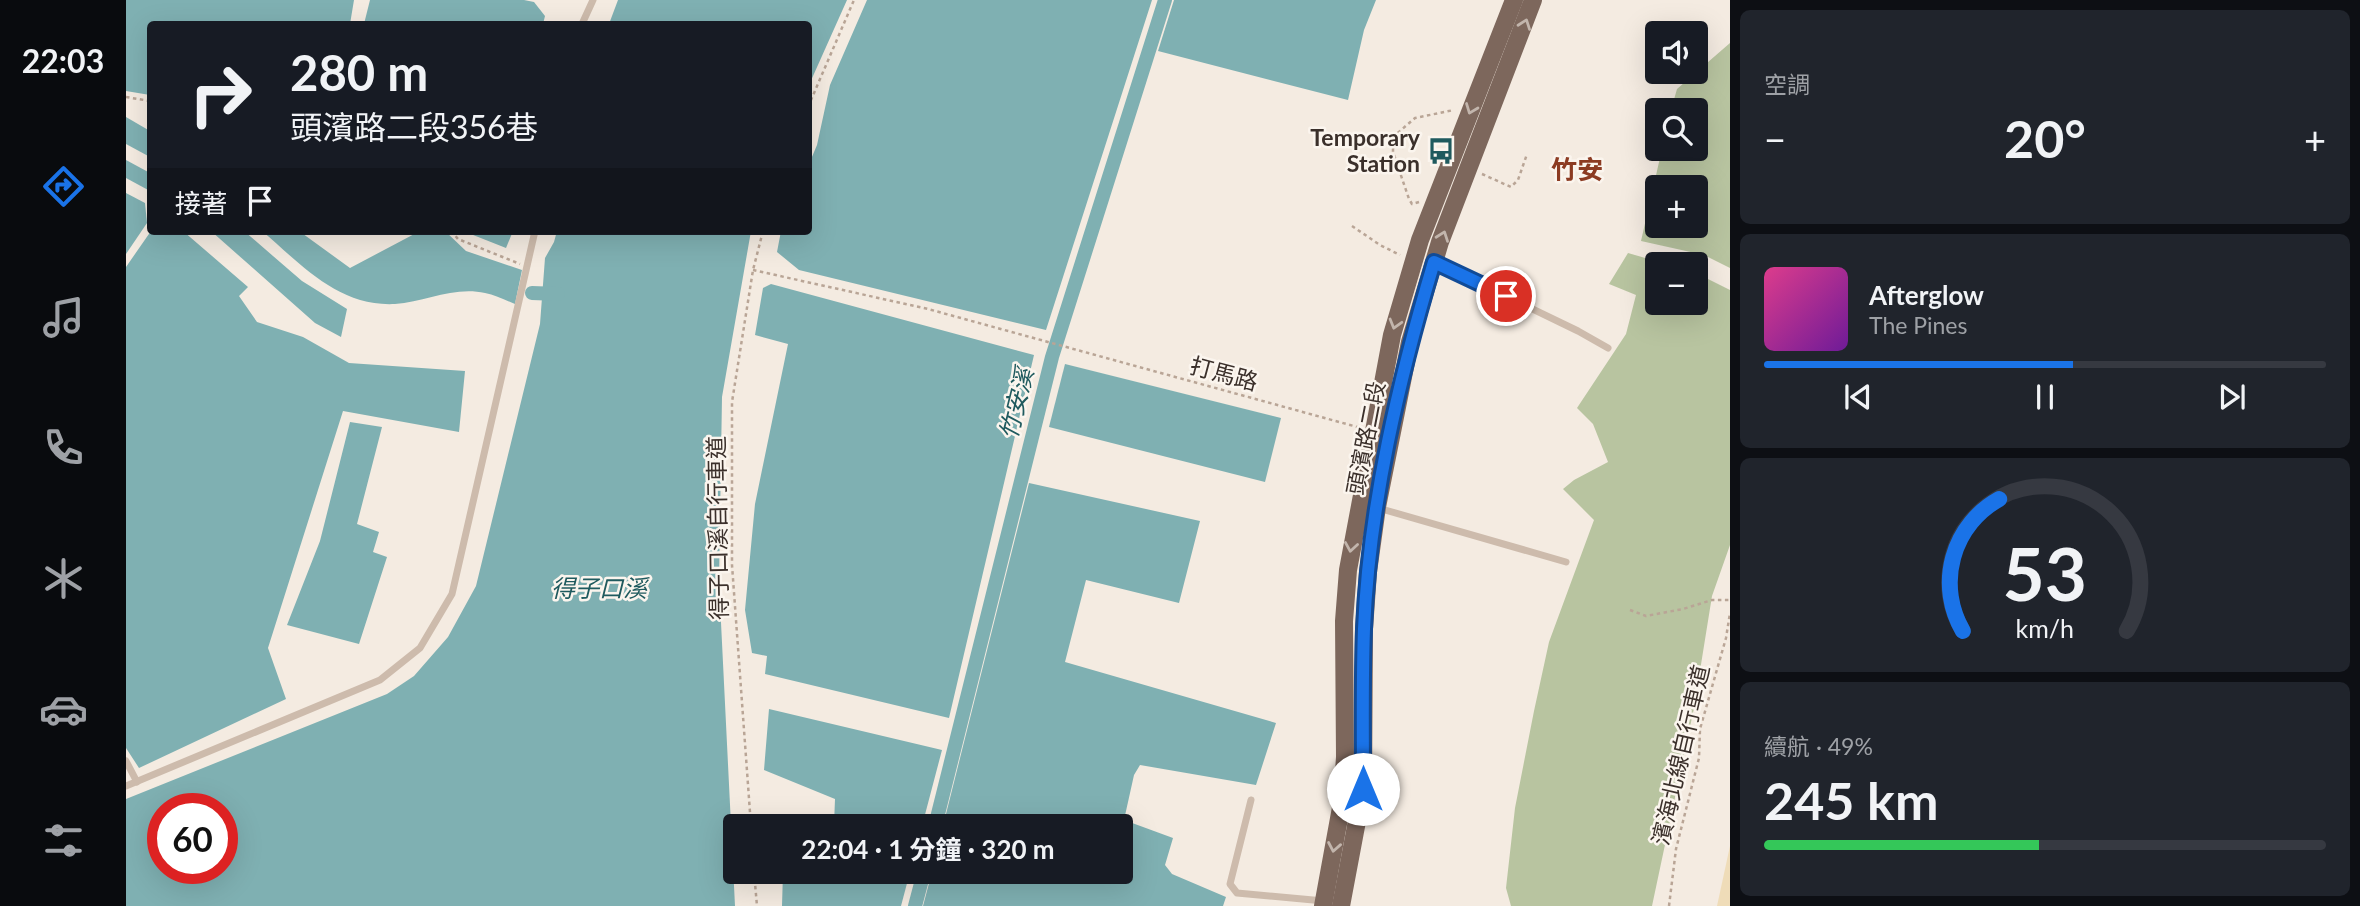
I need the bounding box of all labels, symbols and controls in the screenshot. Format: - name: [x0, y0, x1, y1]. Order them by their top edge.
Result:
- one-way arrow: [1517, 19, 1531, 31]
- map controls: [1645, 21, 1708, 315]
- button: sound: [1645, 21, 1708, 84]
- text: 22:03: [22, 41, 104, 80]
- text: 280 m: [290, 43, 428, 101]
- icon: right: [175, 49, 266, 140]
- text: 空調: [1764, 70, 1810, 98]
- button: search: [1645, 98, 1708, 161]
- one-way arrow: [1466, 103, 1480, 115]
- text: 頭濱路二段356巷: [290, 107, 538, 146]
- text: 20°: [2004, 107, 2086, 169]
- text: −: [1764, 116, 1786, 162]
- text: +: [2304, 116, 2326, 162]
- place label: Temporary Station: [1310, 123, 1421, 177]
- bus stop icon: Temporary Station: [1426, 136, 1456, 166]
- district label: 竹安: [1551, 153, 1603, 185]
- icon: directions: [39, 162, 88, 211]
- button: +: [1645, 175, 1708, 238]
- icon: arrive: [241, 182, 279, 220]
- text: 接著: [175, 187, 227, 219]
- one-way arrow: [1434, 231, 1448, 243]
- button: −: [1645, 252, 1708, 315]
- pin: [1476, 266, 1536, 326]
- icon: arrive: [1487, 277, 1525, 315]
- text: Afterglow: [1869, 279, 1984, 311]
- icon: music: [39, 293, 88, 342]
- text: The Pines: [1869, 311, 1967, 339]
- one-way arrow: [1389, 317, 1404, 329]
- street label: 打馬路: [1187, 351, 1261, 395]
- water label: 竹安溪: [993, 362, 1039, 442]
- icon: previous: [1839, 378, 1877, 416]
- icon: pause: [2026, 378, 2064, 416]
- icon: next: [2213, 378, 2251, 416]
- street label: 頭濱路二段: [1340, 379, 1390, 497]
- icon: phone: [39, 423, 88, 472]
- street label: 得子口溪自行車道: [701, 436, 733, 620]
- text: 53: [2003, 529, 2087, 617]
- one-way arrow: [1344, 541, 1359, 553]
- icon: climate: [39, 554, 88, 603]
- water label: 得子口溪: [551, 573, 650, 602]
- text: km/h: [2016, 613, 2074, 643]
- street label: 濱海北線自行車道: [1646, 662, 1714, 848]
- icon: car: [39, 685, 88, 734]
- text: 續航 · 49%: [1764, 732, 1873, 760]
- position arrow: [1326, 752, 1400, 826]
- text: 245 km: [1764, 769, 1938, 831]
- speed limit sign: 60: [147, 793, 238, 884]
- icon: filters: [39, 816, 88, 865]
- text: 22:04 · 1 分鐘 · 320 m: [801, 833, 1055, 865]
- one-way arrow: [1327, 841, 1342, 852]

